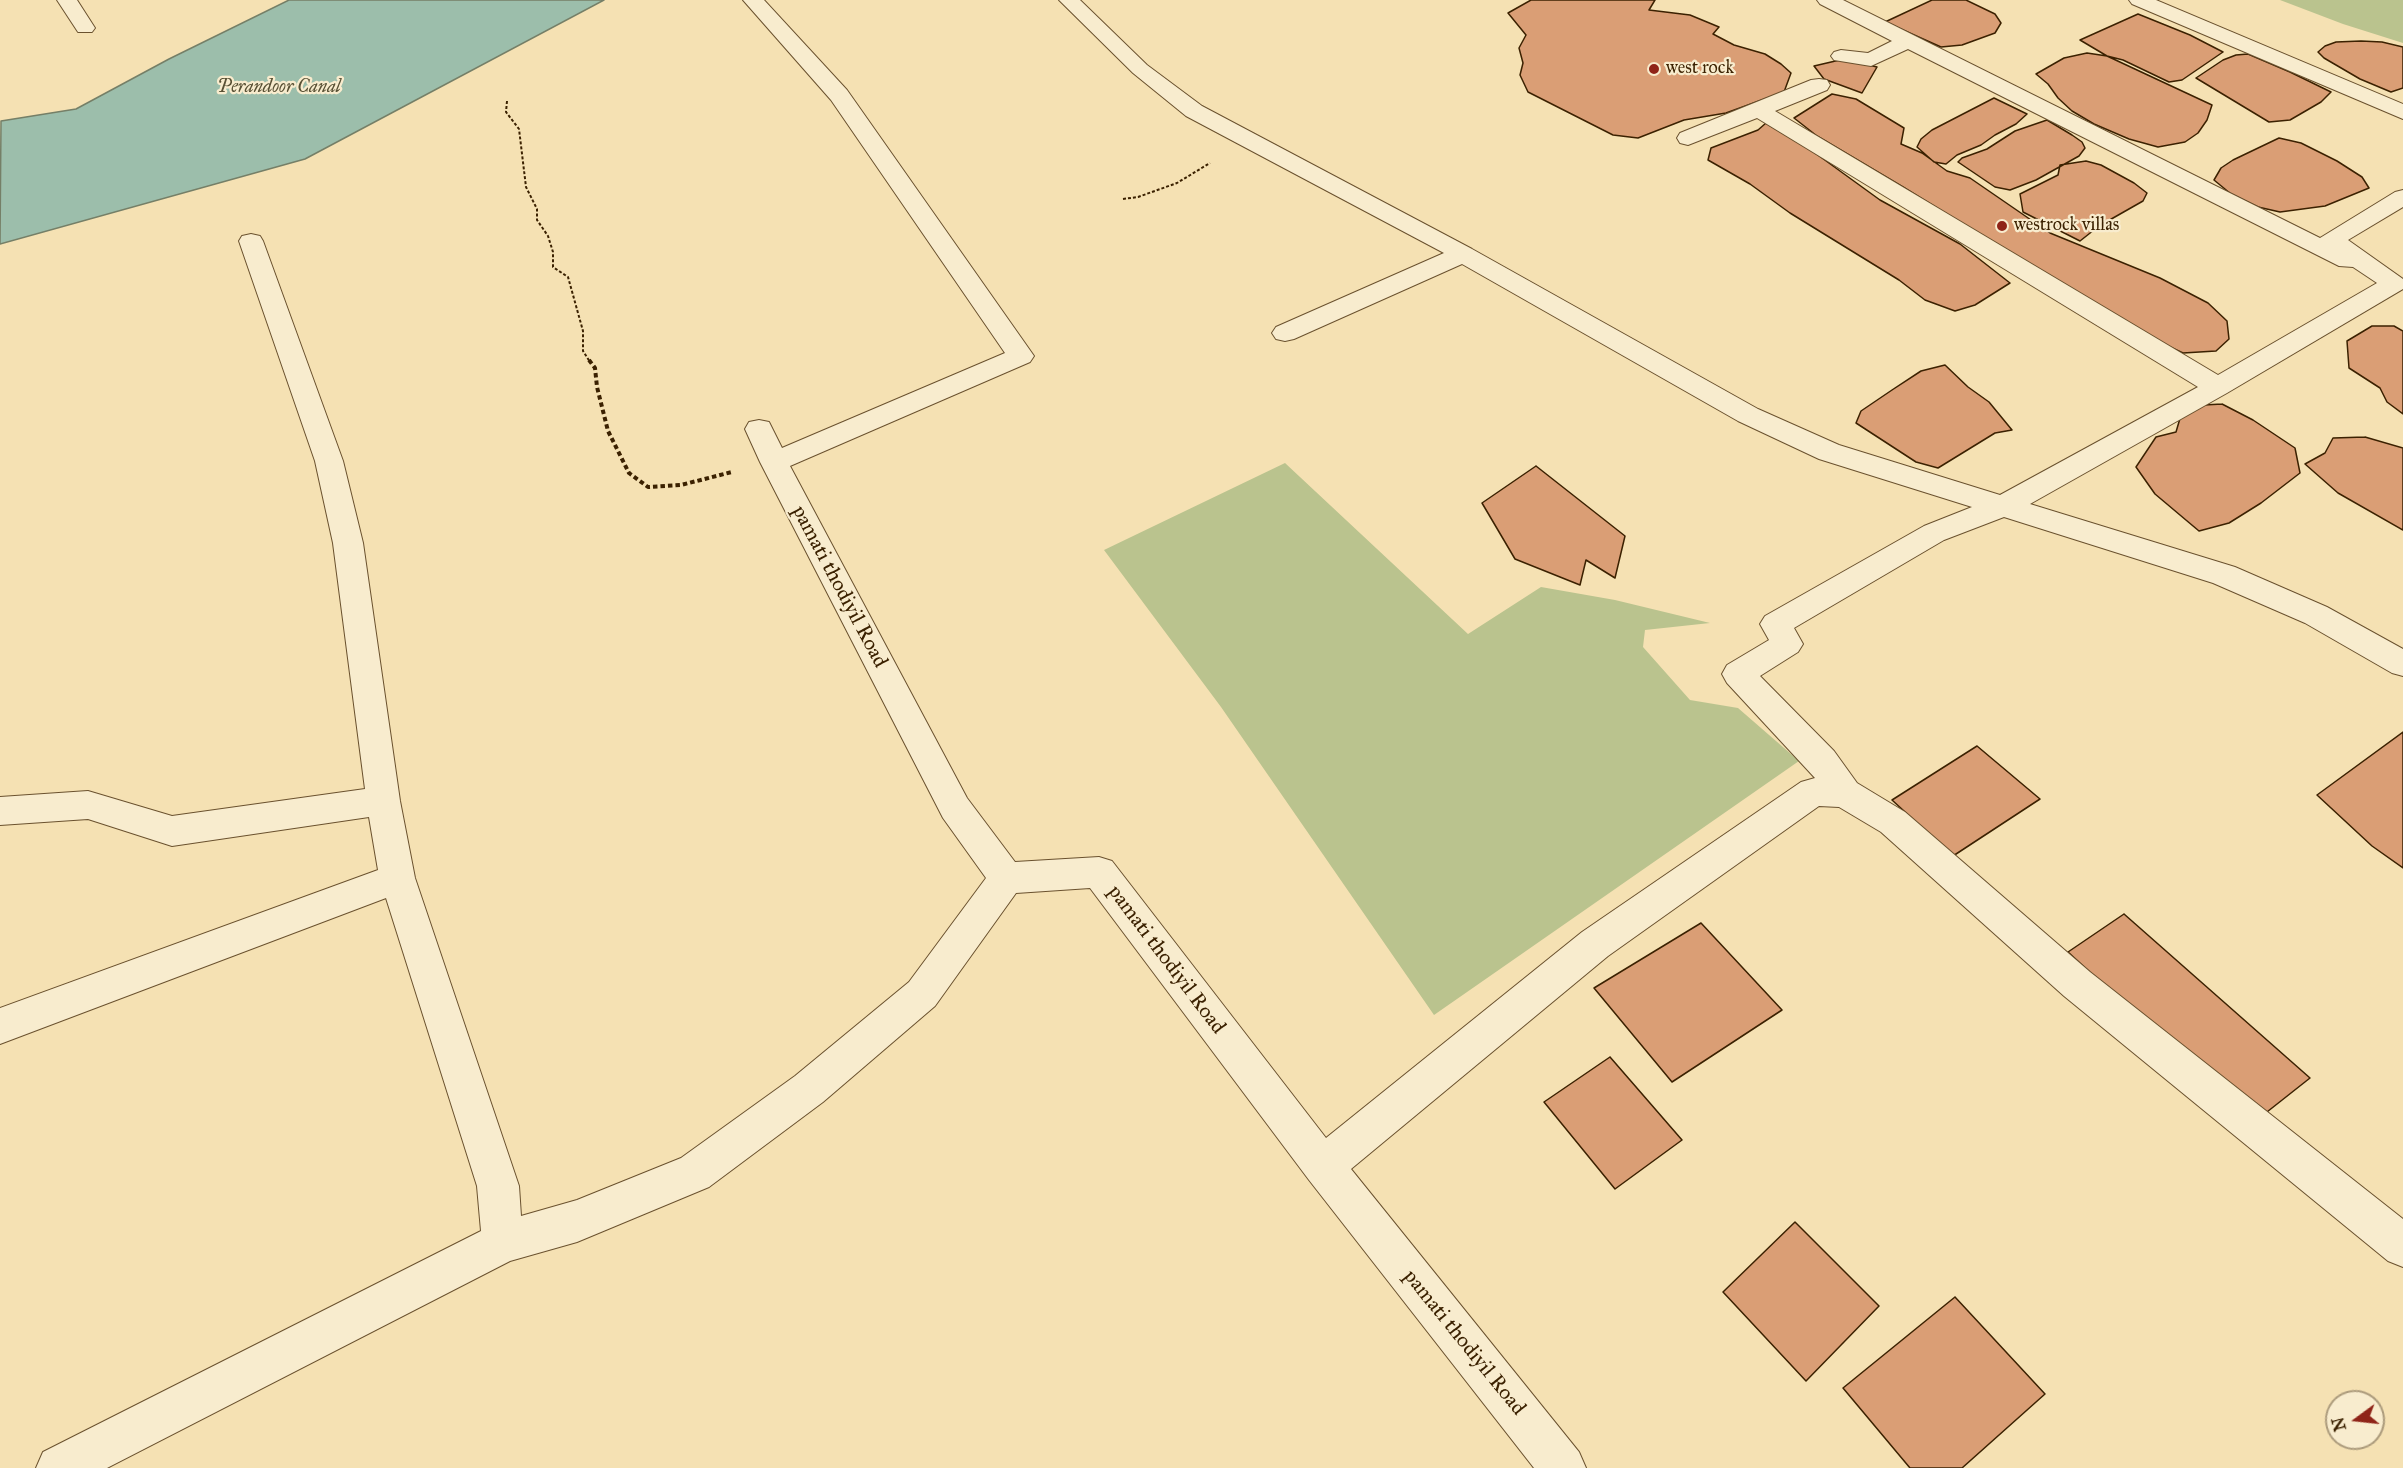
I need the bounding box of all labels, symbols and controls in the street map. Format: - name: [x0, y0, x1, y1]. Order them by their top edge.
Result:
- place label: west rock: [1666, 58, 1734, 80]
- marker: west rock: [1647, 62, 1661, 76]
- water label: Perandoor Canal: [217, 77, 341, 99]
- place label: westrock villas: [2014, 215, 2119, 237]
- marker: westrock villas: [1995, 219, 2009, 233]
- street label: pamati thodiyil Road: [786, 502, 892, 672]
- street label: pamati thodiyil Road: [1102, 881, 1230, 1039]
- street label: pamati thodiyil Road: [1398, 1265, 1530, 1421]
- north arrow: [2325, 1390, 2385, 1450]
- text: N: [2328, 1415, 2350, 1433]

